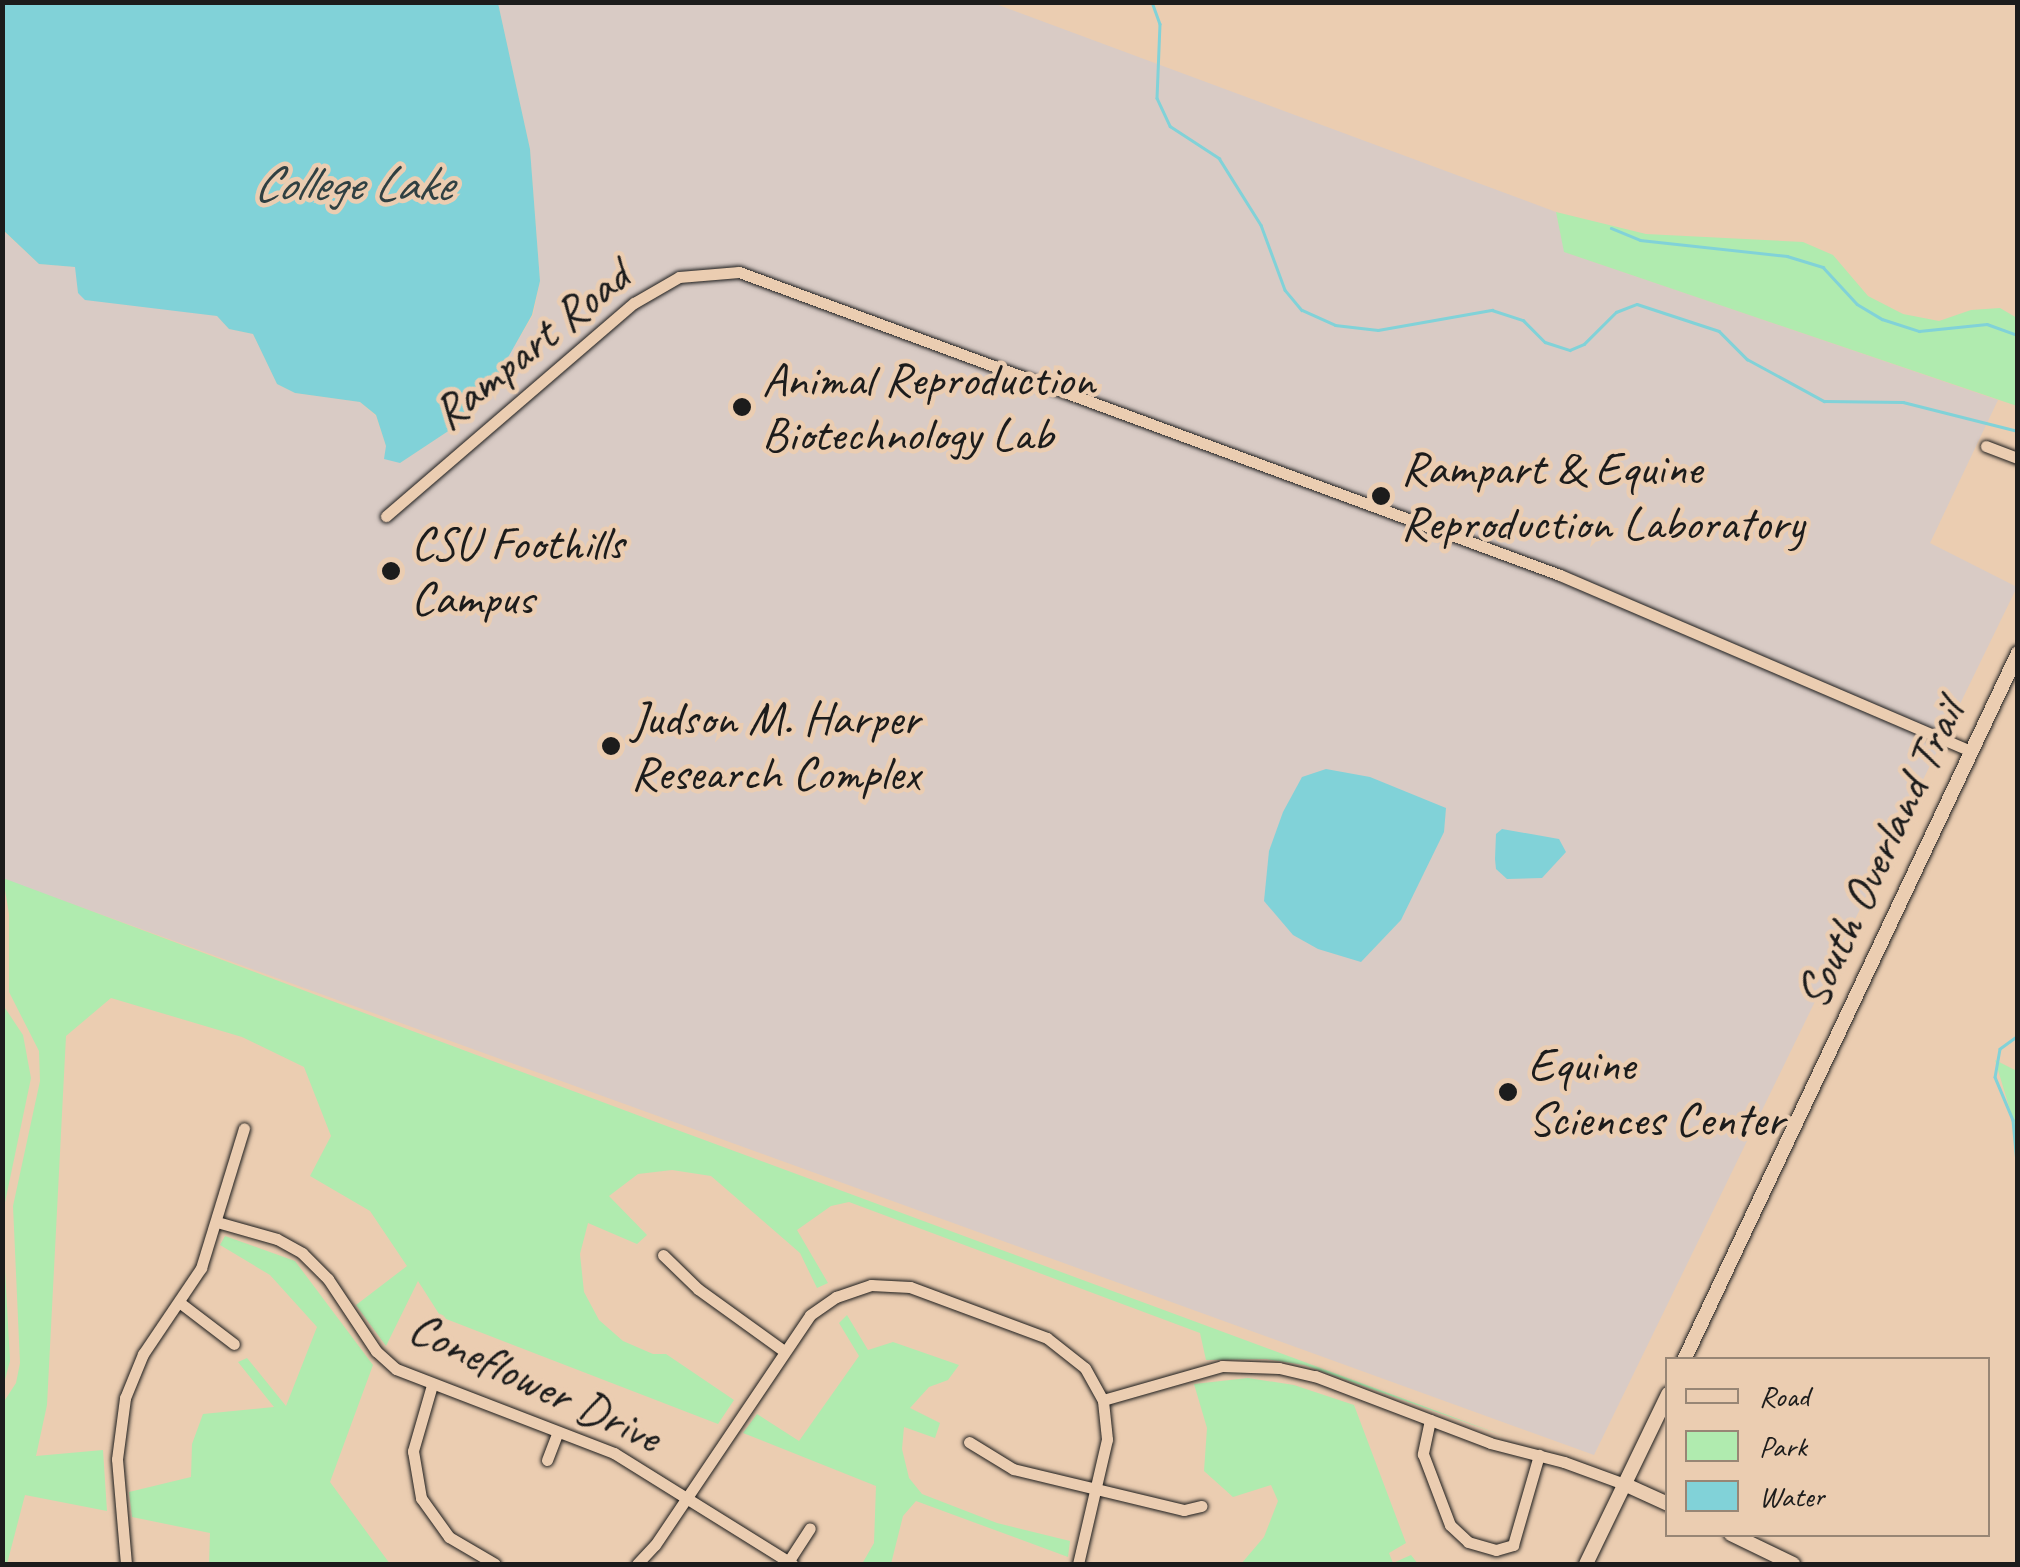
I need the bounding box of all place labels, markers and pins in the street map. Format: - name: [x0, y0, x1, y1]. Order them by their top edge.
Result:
- place label: Animal Reproduction Biotechnology Lab: [762, 350, 1095, 463]
- marker: Animal Reproduction Biotechnology Lab: [731, 396, 753, 418]
- place label: Rampart & Equine Reproduction Laboratory: [1401, 439, 1806, 552]
- marker: Rampart & Equine Reproduction Laboratory: [1370, 485, 1392, 507]
- place label: CSU Foothills Campus: [411, 514, 624, 627]
- marker: CSU Foothills Campus: [380, 560, 402, 582]
- place label: Judson M. Harper Research Complex: [631, 689, 920, 802]
- marker: Judson M. Harper Research Complex: [600, 735, 622, 757]
- place label: Equine Sciences Center: [1528, 1035, 1784, 1148]
- marker: Equine Sciences Center: [1497, 1081, 1519, 1103]

